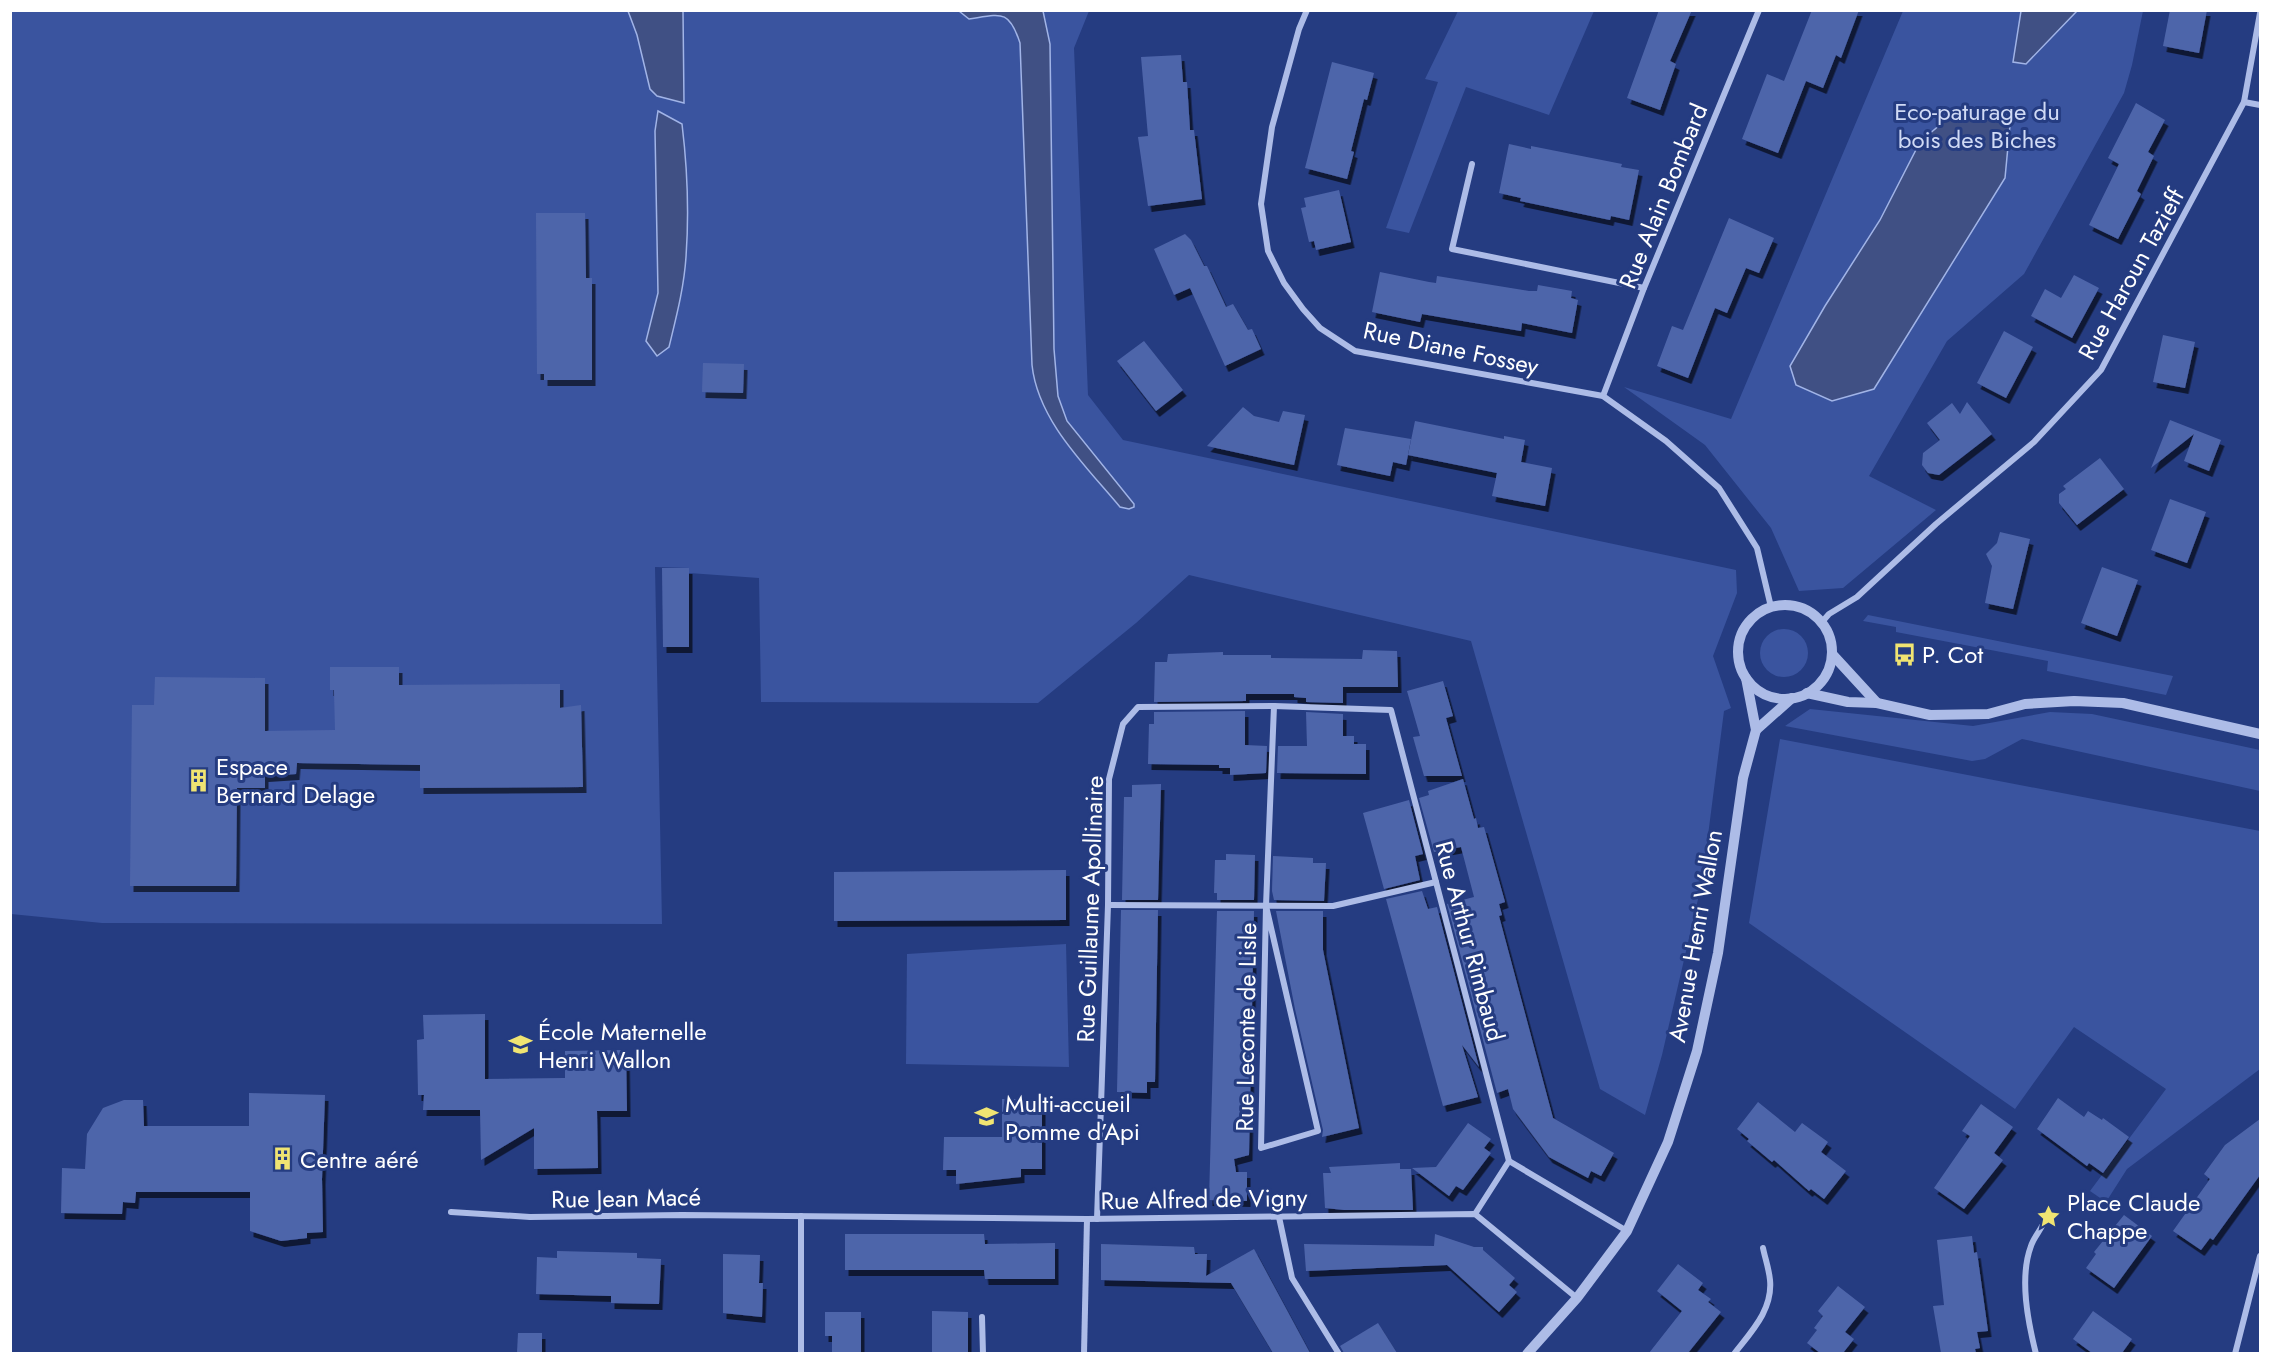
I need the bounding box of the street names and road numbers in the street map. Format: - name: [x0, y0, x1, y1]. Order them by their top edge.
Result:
- street label: Rue Alain Bombard: [1610, 98, 1716, 294]
- street label: Rue Haroun Tazieff: [2069, 181, 2193, 366]
- street label: Rue Diane Fossey: [1360, 312, 1542, 384]
- street label: Rue Guillaume Apollinaire: [1068, 775, 1112, 1043]
- street label: Avenue Henri Wallon: [1659, 827, 1731, 1045]
- street label: Rue Arthur Rimbaud: [1426, 837, 1514, 1045]
- street label: Rue Leconte de Lisle: [1227, 922, 1265, 1132]
- street label: Rue Jean Macé: [551, 1179, 701, 1217]
- street label: Rue Alfred de Vigny: [1100, 1180, 1308, 1218]

